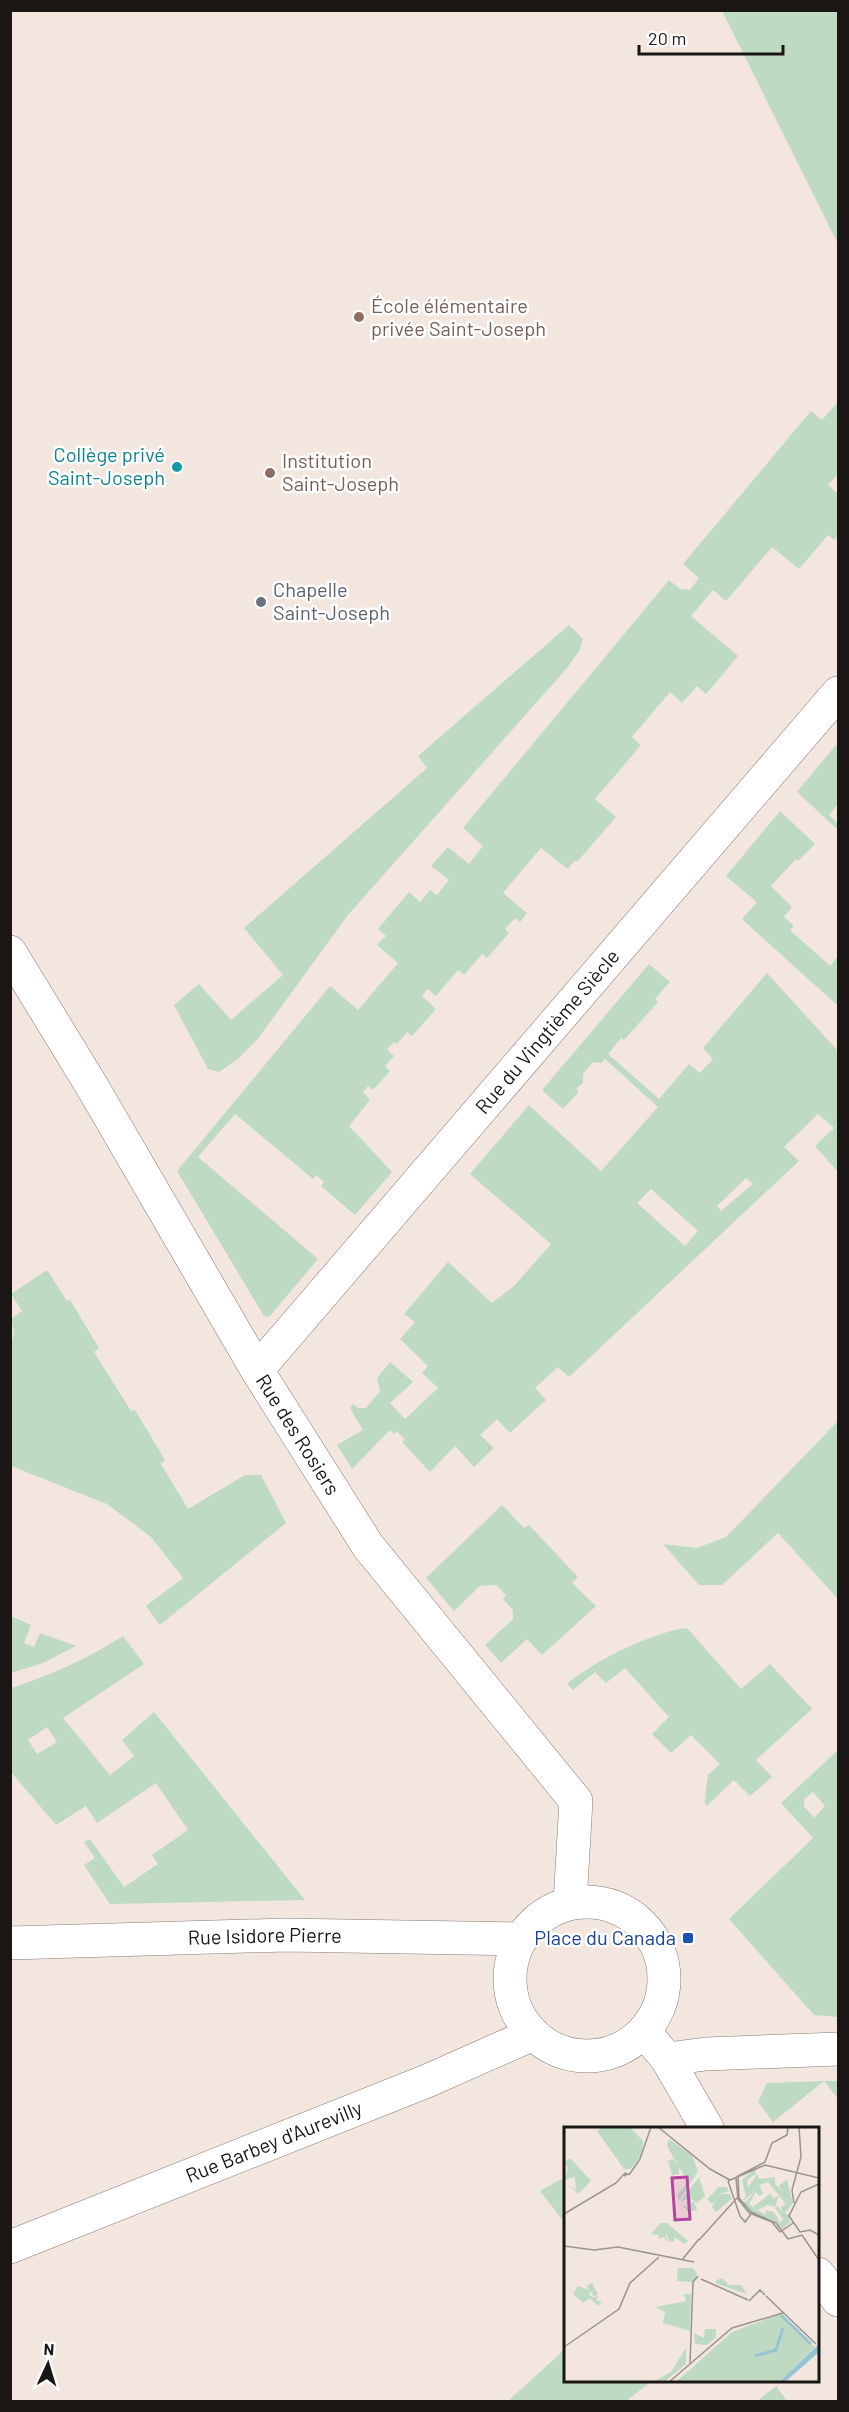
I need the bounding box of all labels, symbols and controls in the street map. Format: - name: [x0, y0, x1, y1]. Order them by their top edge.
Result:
- scale bar: [639, 18, 783, 56]
- text: 20 m: [648, 27, 686, 49]
- place label: École élémentaire privée Saint-Joseph: [371, 293, 546, 340]
- marker: École élémentaire privée Saint-Joseph: [352, 310, 366, 324]
- place label: Collège privé Saint-Joseph: [48, 442, 165, 489]
- place label: Institution Saint-Joseph: [282, 448, 399, 495]
- marker: Collège privé Saint-Joseph: [170, 460, 184, 474]
- marker: Institution Saint-Joseph: [263, 466, 277, 480]
- place label: Chapelle Saint-Joseph: [273, 577, 390, 624]
- marker: Chapelle Saint-Joseph: [254, 595, 268, 609]
- street label: Rue du Vingtième Siècle: [470, 944, 624, 1118]
- street label: Rue des Rosiers: [252, 1369, 346, 1499]
- street label: Rue Isidore Pierre: [188, 1922, 342, 1949]
- place label: Place du Canada: [534, 1925, 676, 1949]
- marker: Place du Canada: [681, 1931, 695, 1945]
- street label: Rue Barbey d'Aurevilly: [182, 2095, 365, 2187]
- inset map: [564, 2127, 819, 2382]
- north arrow: [18, 2334, 78, 2394]
- text: N: [43, 2339, 55, 2358]

